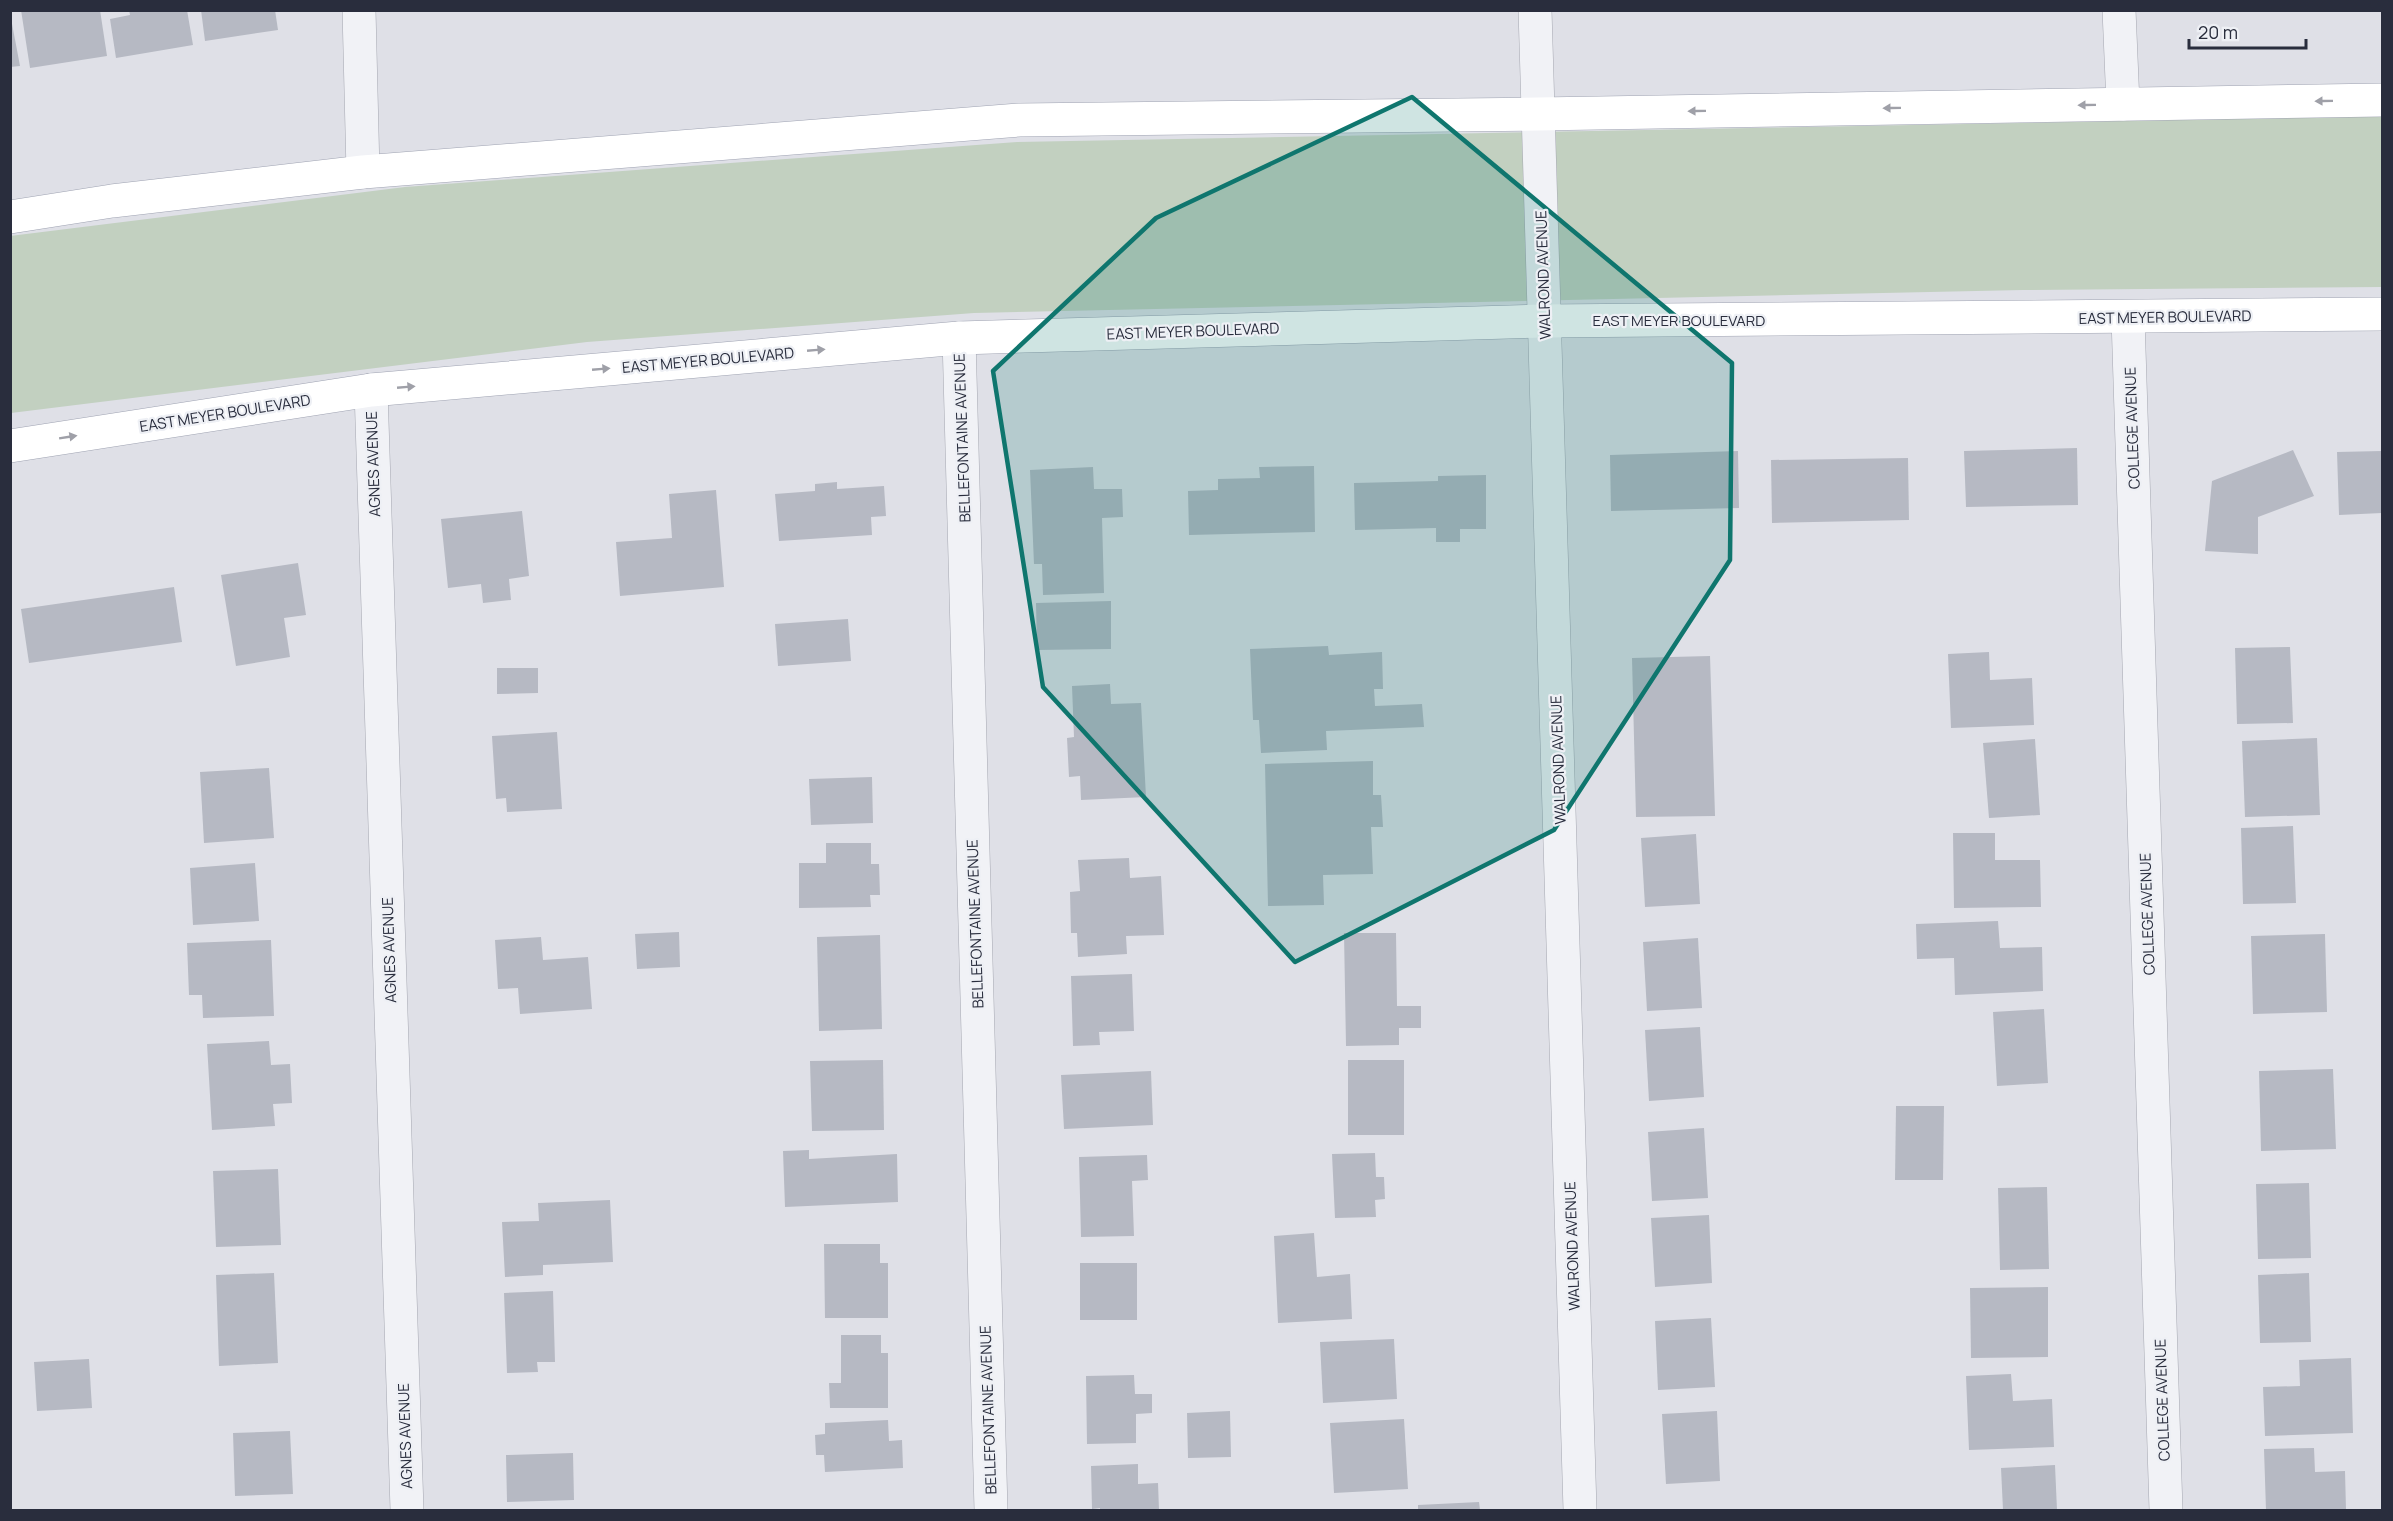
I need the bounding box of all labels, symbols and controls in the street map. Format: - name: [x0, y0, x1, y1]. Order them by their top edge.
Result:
- scale bar: [2189, 12, 2306, 50]
- text: 20 m: [2198, 20, 2238, 44]
- one-way arrow: [2315, 96, 2334, 105]
- one-way arrow: [2078, 100, 2097, 109]
- one-way arrow: [1883, 103, 1902, 113]
- one-way arrow: [1688, 106, 1707, 116]
- street label: WALROND AVENUE: [1530, 210, 1556, 340]
- street label: EAST MEYER BOULEVARD: [2078, 305, 2252, 329]
- street label: EAST MEYER BOULEVARD: [1593, 310, 1765, 331]
- street label: EAST MEYER BOULEVARD: [1106, 317, 1280, 345]
- street label: EAST MEYER BOULEVARD: [621, 342, 795, 378]
- one-way arrow: [806, 345, 825, 355]
- street label: BELLEFONTAINE AVENUE: [949, 353, 975, 523]
- one-way arrow: [591, 364, 610, 374]
- street label: COLLEGE AVENUE: [2119, 366, 2145, 490]
- one-way arrow: [397, 382, 416, 391]
- street label: EAST MEYER BOULEVARD: [138, 389, 312, 437]
- street label: AGNES AVENUE: [361, 411, 385, 517]
- one-way arrow: [59, 433, 78, 442]
- street label: WALROND AVENUE: [1545, 695, 1571, 825]
- street label: BELLEFONTAINE AVENUE: [962, 839, 988, 1009]
- street label: COLLEGE AVENUE: [2134, 852, 2160, 976]
- street label: AGNES AVENUE: [377, 897, 401, 1003]
- street label: WALROND AVENUE: [1559, 1181, 1585, 1311]
- street label: BELLEFONTAINE AVENUE: [975, 1325, 1001, 1495]
- street label: COLLEGE AVENUE: [2149, 1338, 2175, 1462]
- street label: AGNES AVENUE: [393, 1383, 417, 1489]

